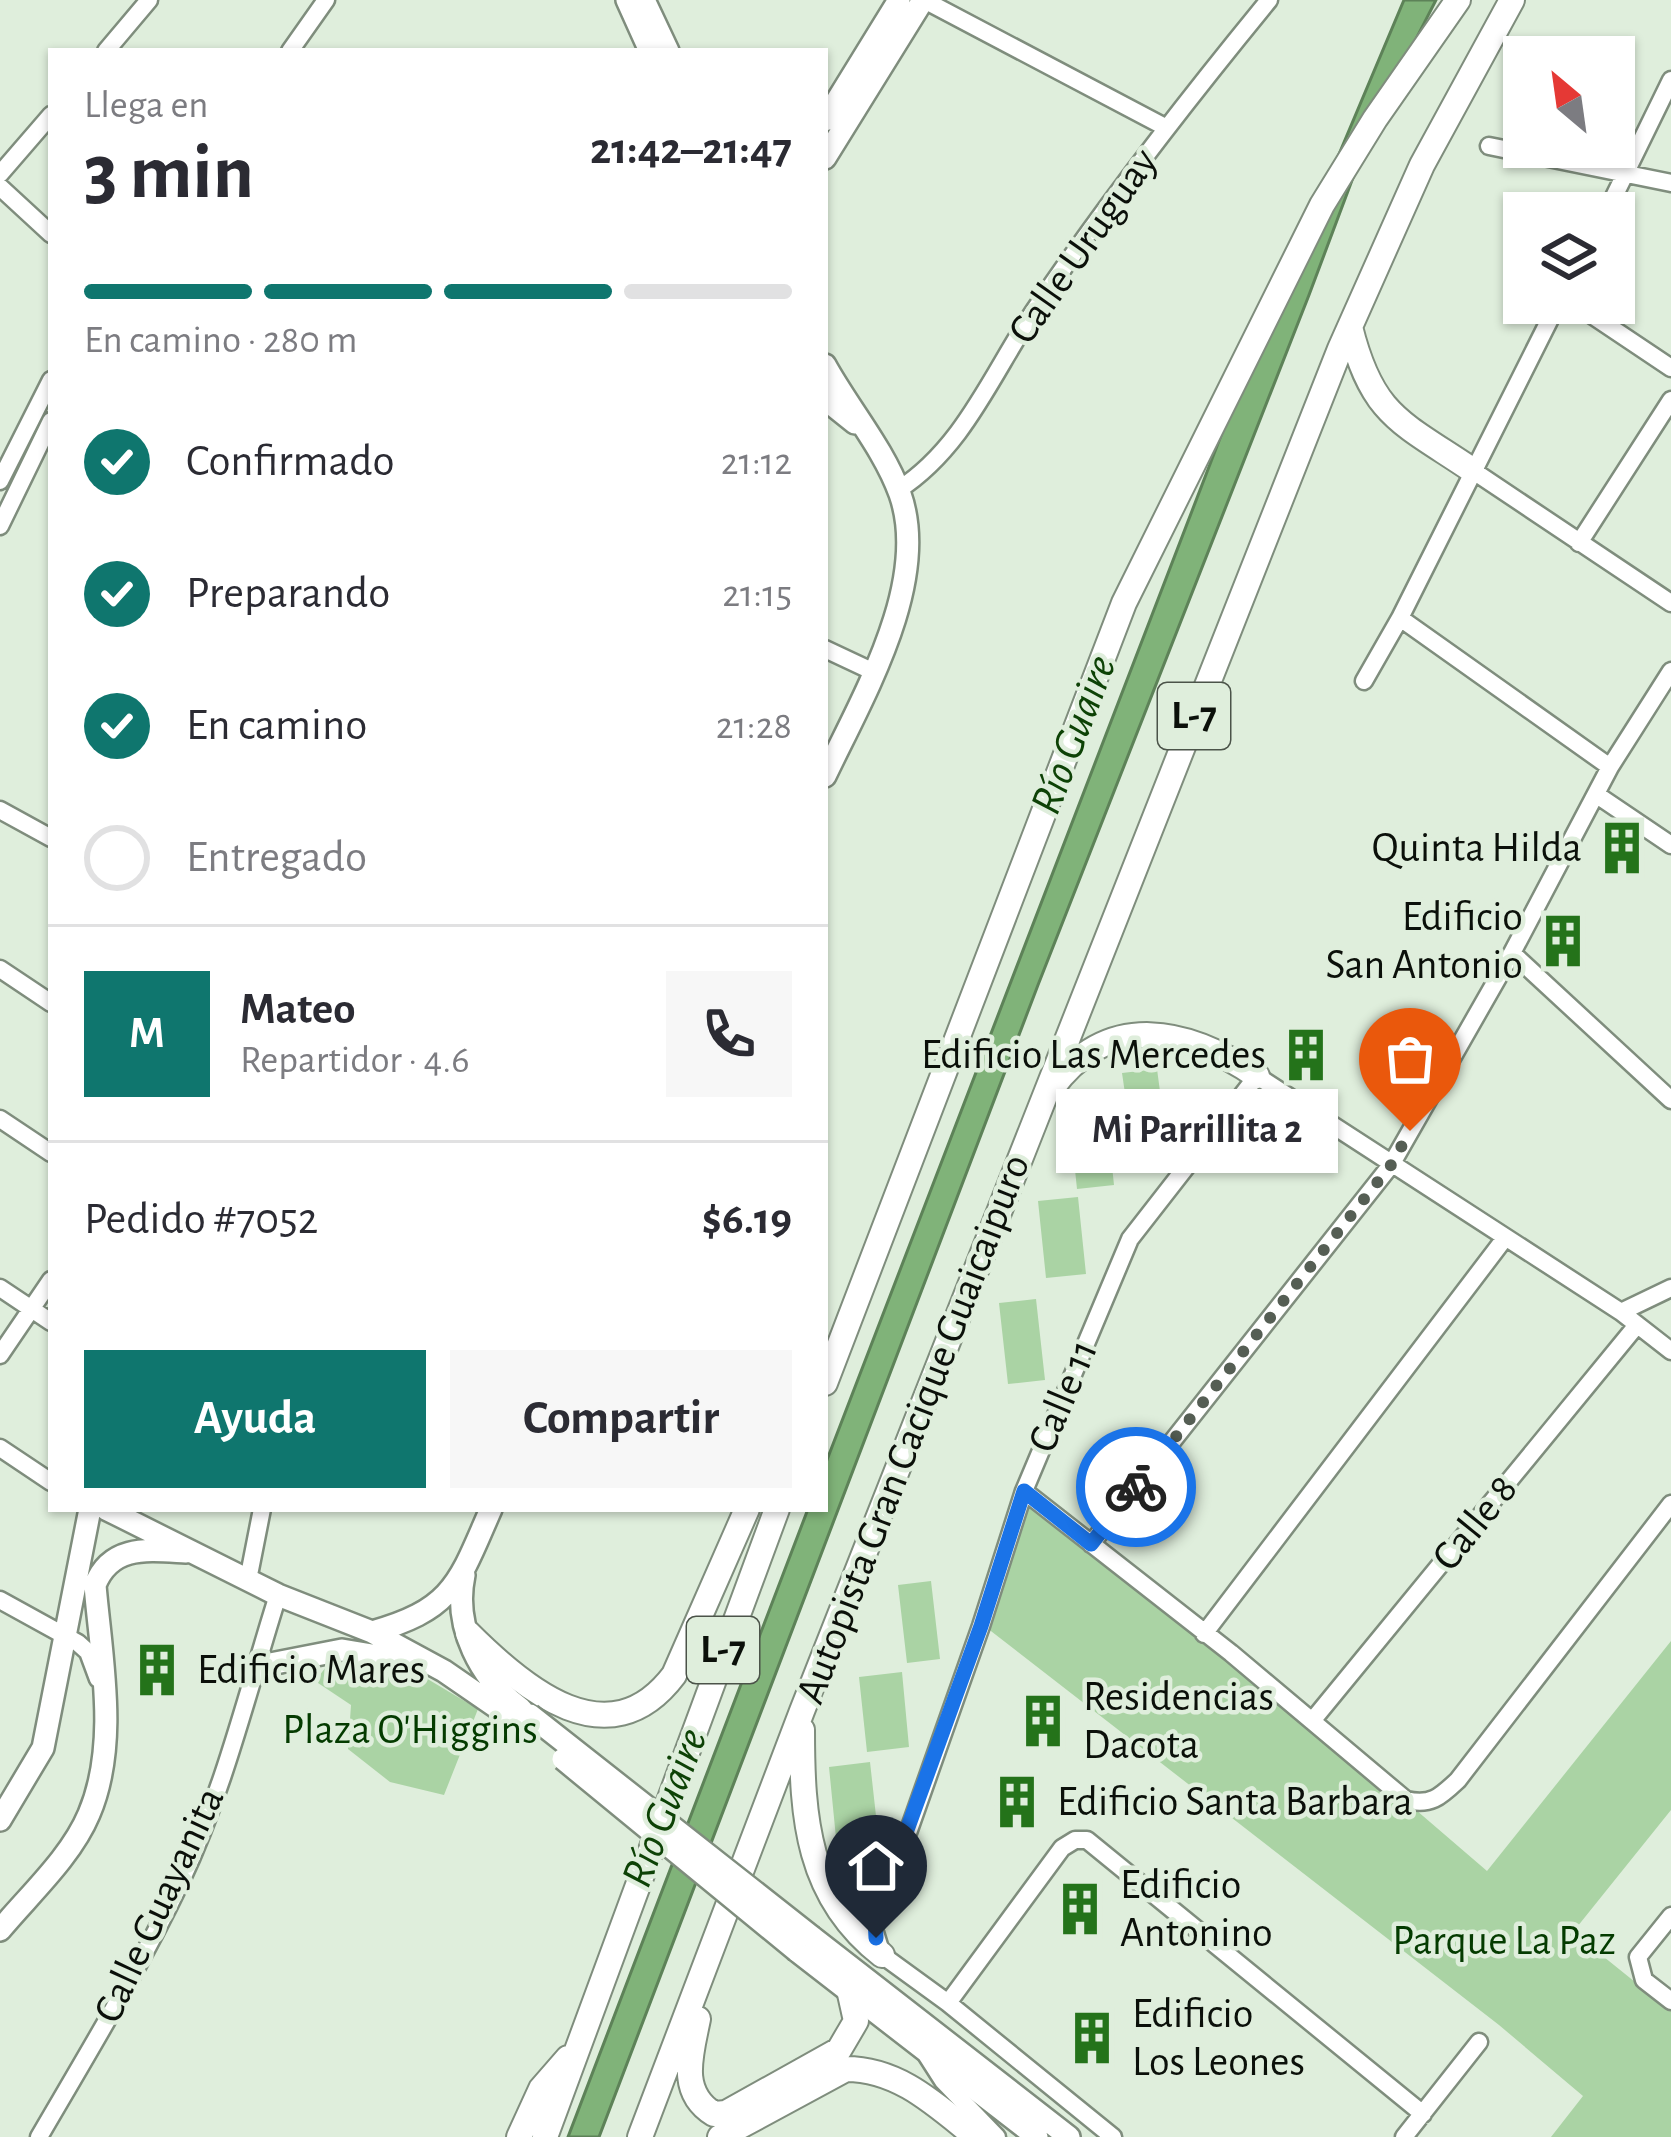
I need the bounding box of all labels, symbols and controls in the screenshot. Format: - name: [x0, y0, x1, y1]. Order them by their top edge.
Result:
- north arrow: [1503, 36, 1635, 168]
- map controls: [1503, 36, 1635, 324]
- text: Llega en: [84, 86, 209, 125]
- text: 21:42–21:47: [590, 127, 792, 172]
- text: 3 min: [84, 135, 254, 213]
- street label: Calle Uruguay: [1001, 141, 1165, 351]
- button: layers: [1503, 192, 1635, 324]
- text: En camino · 280 m: [84, 321, 357, 360]
- icon: check: [84, 429, 150, 495]
- text: Confirmado: [186, 439, 395, 484]
- text: 21:12: [721, 443, 792, 482]
- icon: check: [84, 561, 150, 627]
- text: Preparando: [186, 571, 390, 616]
- text: 21:15: [722, 575, 792, 614]
- water label: Río Guaire: [1023, 649, 1125, 821]
- road number: L-7: [1158, 683, 1230, 749]
- icon: check: [84, 693, 150, 759]
- text: En camino: [186, 703, 367, 748]
- text: 21:28: [716, 707, 792, 746]
- building icon: Quinta Hilda: [1593, 819, 1651, 877]
- place label: Quinta Hilda: [1372, 827, 1582, 869]
- text: Entregado: [186, 835, 367, 880]
- place label: Edificio San Antonio: [1325, 896, 1523, 986]
- building icon: Edificio San Antonio: [1534, 912, 1592, 970]
- button: phone: [666, 971, 792, 1097]
- text: Mateo: [240, 987, 355, 1032]
- pin: [1359, 1008, 1461, 1131]
- text: M: [129, 1011, 165, 1056]
- building icon: Edificio Las Mercedes: [1277, 1026, 1335, 1084]
- icon: bag: [1377, 1026, 1443, 1092]
- place label: Edificio Las Mercedes: [921, 1034, 1266, 1076]
- text: Repartidor · 4.6: [240, 1041, 470, 1080]
- callout: Mi Parrillita 2: [1056, 1089, 1338, 1173]
- text: Mi Parrillita 2: [1092, 1111, 1302, 1150]
- street label: Autopista Gran Cacique Guaicaipuro: [789, 1149, 1037, 1709]
- text: Pedido #7052: [84, 1197, 318, 1242]
- text: $6.19: [702, 1197, 792, 1242]
- street label: Calle 11: [1021, 1334, 1105, 1458]
- button: Ayuda: [84, 1350, 426, 1488]
- button: Compartir: [450, 1350, 792, 1488]
- courier: [1076, 1427, 1196, 1547]
- icon: bike: [1103, 1454, 1169, 1520]
- street label: Calle 8: [1425, 1468, 1525, 1578]
- road number: L-7: [687, 1617, 759, 1683]
- building icon: Edificio Mares: [128, 1641, 186, 1699]
- place label: Edificio Mares: [197, 1649, 425, 1691]
- place label: Residencias Dacota: [1083, 1676, 1274, 1766]
- building icon: Residencias Dacota: [1014, 1692, 1072, 1750]
- park label: Plaza O'Higgins: [282, 1709, 538, 1751]
- water label: Río Guaire: [614, 1722, 716, 1894]
- building icon: Edificio Santa Barbara: [988, 1773, 1046, 1831]
- street label: Calle Guayanita: [86, 1781, 232, 2029]
- place label: Edificio Santa Barbara: [1057, 1781, 1413, 1823]
- pin: [825, 1815, 927, 1938]
- icon: home: [843, 1833, 909, 1899]
- place label: Edificio Antonino: [1120, 1864, 1273, 1954]
- building icon: Edificio Antonino: [1051, 1880, 1109, 1938]
- park label: Parque La Paz: [1392, 1920, 1616, 1962]
- place label: Edificio Los Leones: [1132, 1993, 1305, 2083]
- building icon: Edificio Los Leones: [1063, 2009, 1121, 2067]

